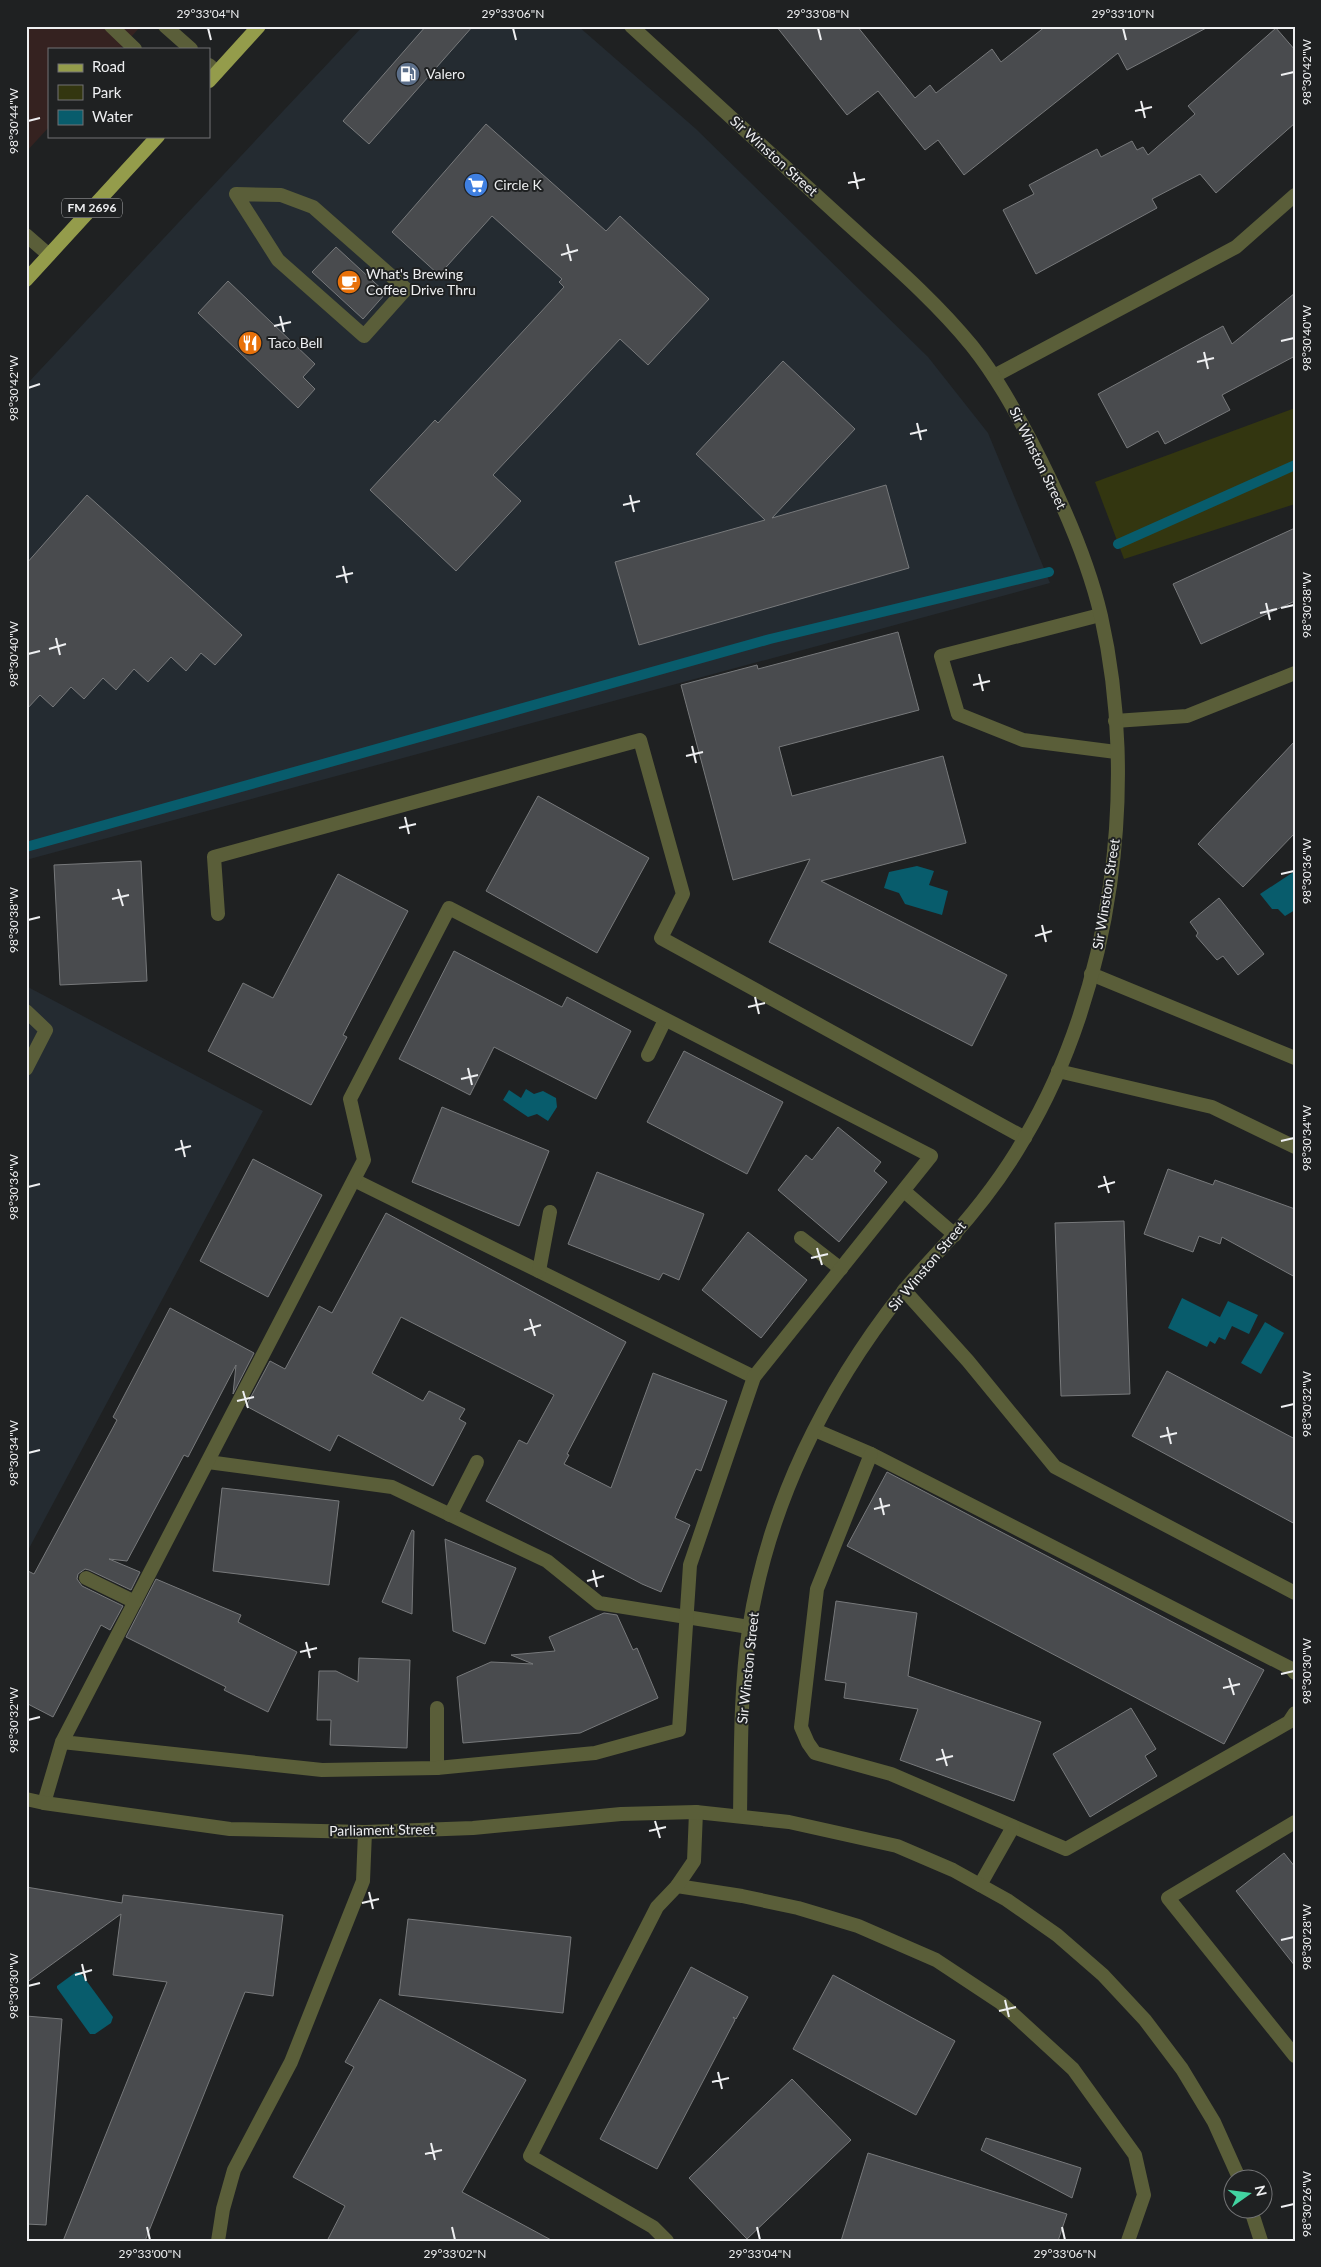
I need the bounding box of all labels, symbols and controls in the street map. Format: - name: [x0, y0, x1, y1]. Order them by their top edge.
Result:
- text: 29°33'04"N: [177, 6, 239, 21]
- text: 29°33'06"N: [482, 6, 544, 21]
- text: 29°33'08"N: [787, 6, 849, 21]
- text: 29°33'10"N: [1092, 6, 1154, 21]
- text: 98°30'42"W: [1299, 38, 1314, 105]
- legend: [48, 48, 210, 138]
- text: Road: [92, 57, 125, 75]
- fuel station icon: Valero: [395, 61, 421, 87]
- place label: Valero: [426, 65, 465, 82]
- text: Park: [92, 83, 122, 101]
- text: 98°30'44"W: [6, 87, 21, 154]
- text: Water: [92, 107, 133, 125]
- street label: Sir Winston Street: [727, 112, 822, 199]
- supermarket icon: Circle K: [463, 172, 489, 198]
- place label: Circle K: [494, 176, 542, 193]
- road number: FM 2696: [62, 198, 122, 218]
- place label: What's Brewing Coffee Drive Thru: [366, 265, 476, 298]
- cafe icon: What's Brewing Coffee Drive Thru: [336, 269, 362, 295]
- text: 98°30'40"W: [1299, 304, 1314, 371]
- restaurant icon: Taco Bell: [237, 330, 263, 356]
- place label: Taco Bell: [268, 334, 323, 351]
- text: 98°30'42"W: [6, 354, 21, 421]
- street label: Sir Winston Street: [1006, 404, 1071, 512]
- text: 98°30'38"W: [1299, 571, 1314, 638]
- text: 98°30'40"W: [6, 620, 21, 687]
- street label: Sir Winston Street: [1088, 837, 1123, 951]
- text: 98°30'36"W: [1299, 837, 1314, 904]
- text: 98°30'38"W: [6, 886, 21, 953]
- text: 98°30'34"W: [1299, 1104, 1314, 1171]
- text: 98°30'36"W: [6, 1153, 21, 1220]
- street label: Sir Winston Street: [884, 1217, 969, 1314]
- text: 98°30'32"W: [1299, 1370, 1314, 1437]
- text: 98°30'34"W: [6, 1419, 21, 1486]
- street label: Sir Winston Street: [733, 1611, 762, 1725]
- text: 98°30'30"W: [1299, 1637, 1314, 1704]
- text: 98°30'32"W: [6, 1686, 21, 1753]
- street label: Parliament Street: [329, 1820, 435, 1839]
- text: 98°30'28"W: [1299, 1903, 1314, 1970]
- text: 98°30'30"W: [6, 1952, 21, 2019]
- north arrow: [1224, 2170, 1274, 2220]
- text: 98°30'26"W: [1299, 2170, 1314, 2237]
- text: N: [1252, 2183, 1271, 2198]
- text: 29°33'00"N: [119, 2246, 181, 2261]
- text: 29°33'02"N: [424, 2246, 486, 2261]
- text: 29°33'04"N: [729, 2246, 791, 2261]
- text: 29°33'06"N: [1034, 2246, 1096, 2261]

